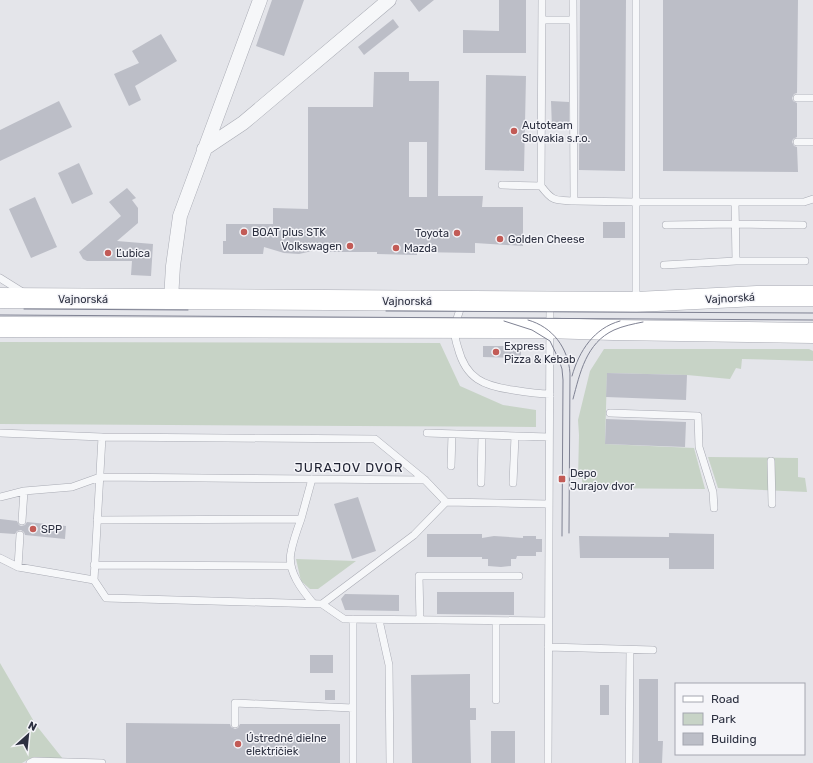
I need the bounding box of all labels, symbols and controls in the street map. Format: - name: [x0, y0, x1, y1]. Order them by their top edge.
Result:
- place label: Autoteam Slovakia s.r.o.: [522, 119, 591, 145]
- marker: Autoteam Slovakia s.r.o.: [509, 126, 519, 136]
- place label: BOAT plus STK: [252, 226, 326, 239]
- marker: BOAT plus STK: [239, 227, 249, 237]
- place label: Toyota: [415, 227, 449, 240]
- marker: Toyota: [452, 228, 462, 238]
- place label: Golden Cheese: [508, 233, 585, 246]
- marker: Golden Cheese: [495, 234, 505, 244]
- place label: Volkswagen: [281, 240, 342, 253]
- marker: Volkswagen: [345, 241, 355, 251]
- place label: Mazda: [404, 242, 437, 255]
- marker: Mazda: [391, 243, 401, 253]
- place label: Ľubica: [116, 247, 150, 260]
- marker: Ľubica: [103, 248, 113, 258]
- street label: Vajnorská: [705, 291, 755, 306]
- street label: Vajnorská: [58, 293, 108, 306]
- street label: Vajnorská: [382, 295, 432, 308]
- place label: Express Pizza & Kebab: [504, 340, 576, 366]
- marker: Express Pizza & Kebab: [491, 347, 501, 357]
- district label: JURAJOV DVOR: [295, 460, 403, 475]
- place label: Depo Jurajov dvor: [570, 467, 635, 493]
- marker: Depo Jurajov dvor: [557, 474, 567, 484]
- place label: SPP: [41, 523, 62, 536]
- marker: SPP: [28, 524, 38, 534]
- legend: [675, 683, 805, 755]
- text: Road: [711, 692, 739, 706]
- text: Park: [711, 712, 737, 726]
- north arrow: [8, 715, 48, 755]
- text: N: [26, 719, 39, 734]
- place label: Ústredné dielne električiek: [246, 732, 327, 758]
- text: Building: [711, 732, 757, 746]
- marker: Ústredné dielne električiek: [233, 739, 243, 749]

